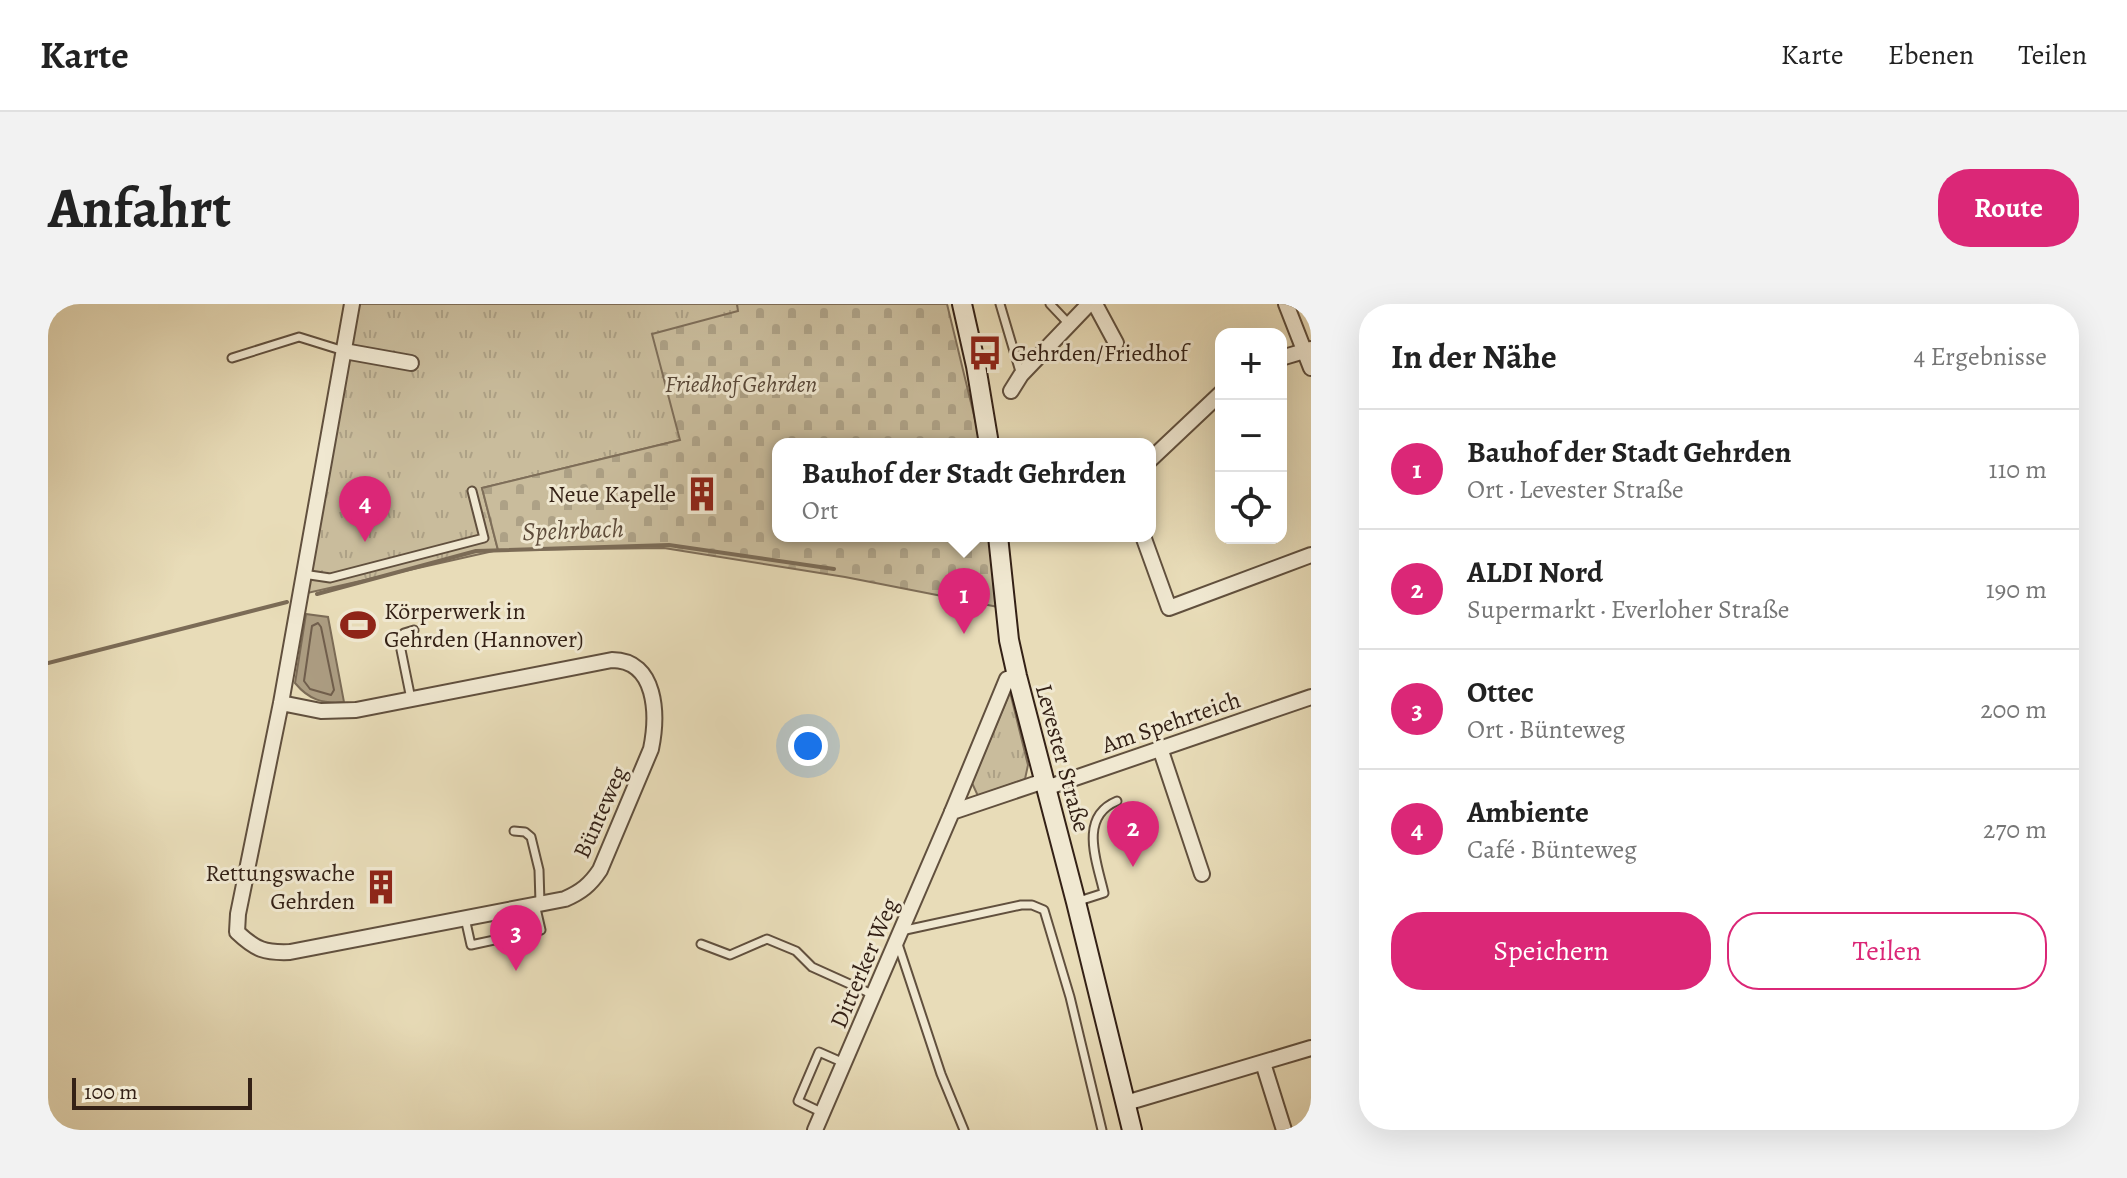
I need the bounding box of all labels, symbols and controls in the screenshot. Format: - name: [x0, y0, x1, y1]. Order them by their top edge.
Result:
- text: Karte: [40, 29, 129, 81]
- text: Karte: [1781, 36, 1844, 74]
- text: Ebenen: [1888, 36, 1974, 74]
- text: Teilen: [2018, 36, 2087, 74]
- button: Route: [1938, 169, 2079, 247]
- text: Anfahrt: [48, 170, 231, 246]
- map controls: [1215, 328, 1287, 544]
- button: +: [1215, 328, 1287, 400]
- text: In der Nähe: [1391, 333, 1557, 380]
- bus stop icon: Gehrden/Friedhof: [966, 334, 1004, 372]
- place label: Gehrden/Friedhof: [1011, 337, 1191, 369]
- text: 4 Ergebnisse: [1914, 339, 2047, 374]
- park label: Friedhof Gehrden: [665, 368, 817, 400]
- button: −: [1215, 400, 1287, 472]
- text: Bauhof der Stadt Gehrden: [1467, 432, 1791, 472]
- popup: [772, 438, 1156, 542]
- text: 1: [1412, 452, 1422, 487]
- text: 110 m: [1989, 452, 2047, 487]
- text: Bauhof der Stadt Gehrden: [802, 453, 1126, 493]
- button: locate: [1215, 472, 1287, 544]
- text: Ort · Levester Straße: [1467, 472, 1684, 507]
- building icon: Neue Kapelle: [683, 475, 721, 513]
- pin: 4: [339, 476, 391, 542]
- place label: Neue Kapelle: [548, 478, 676, 510]
- text: Ort: [802, 493, 838, 528]
- water label: Spehrbach: [522, 511, 624, 549]
- text: ALDI Nord: [1467, 552, 1603, 592]
- pin: 1: [938, 568, 990, 634]
- text: 2: [1411, 572, 1423, 607]
- text: 190 m: [1986, 572, 2047, 607]
- text: Supermarkt · Everloher Straße: [1467, 592, 1789, 627]
- place label: Körperwerk in Gehrden (Hannover): [384, 595, 584, 655]
- sports icon: Körperwerk in Gehrden (Hannover): [339, 606, 377, 644]
- text: Ottec: [1467, 672, 1534, 712]
- street label: Levester Straße: [1028, 680, 1098, 836]
- street label: Am Spehrteich: [1096, 683, 1245, 761]
- text: 3: [1411, 692, 1423, 727]
- text: 200 m: [1980, 692, 2047, 727]
- text: Ort · Bünteweg: [1467, 712, 1625, 747]
- your location: [788, 726, 828, 766]
- street label: Bünteweg: [565, 761, 635, 863]
- text: Ambiente: [1467, 792, 1589, 832]
- pin: 2: [1107, 801, 1159, 867]
- text: 4: [1411, 812, 1423, 847]
- text: 270 m: [1983, 812, 2047, 847]
- text: Café · Bünteweg: [1467, 832, 1637, 867]
- place label: Rettungswache Gehrden: [205, 857, 355, 917]
- building icon: Rettungswache Gehrden: [362, 868, 400, 906]
- street label: Ditterker Weg: [822, 893, 906, 1033]
- pin: 3: [490, 905, 542, 971]
- button: Speichern: [1391, 912, 1711, 990]
- button: Teilen: [1727, 912, 2047, 990]
- scale bar: [72, 1074, 252, 1110]
- text: 100 m: [84, 1077, 138, 1107]

